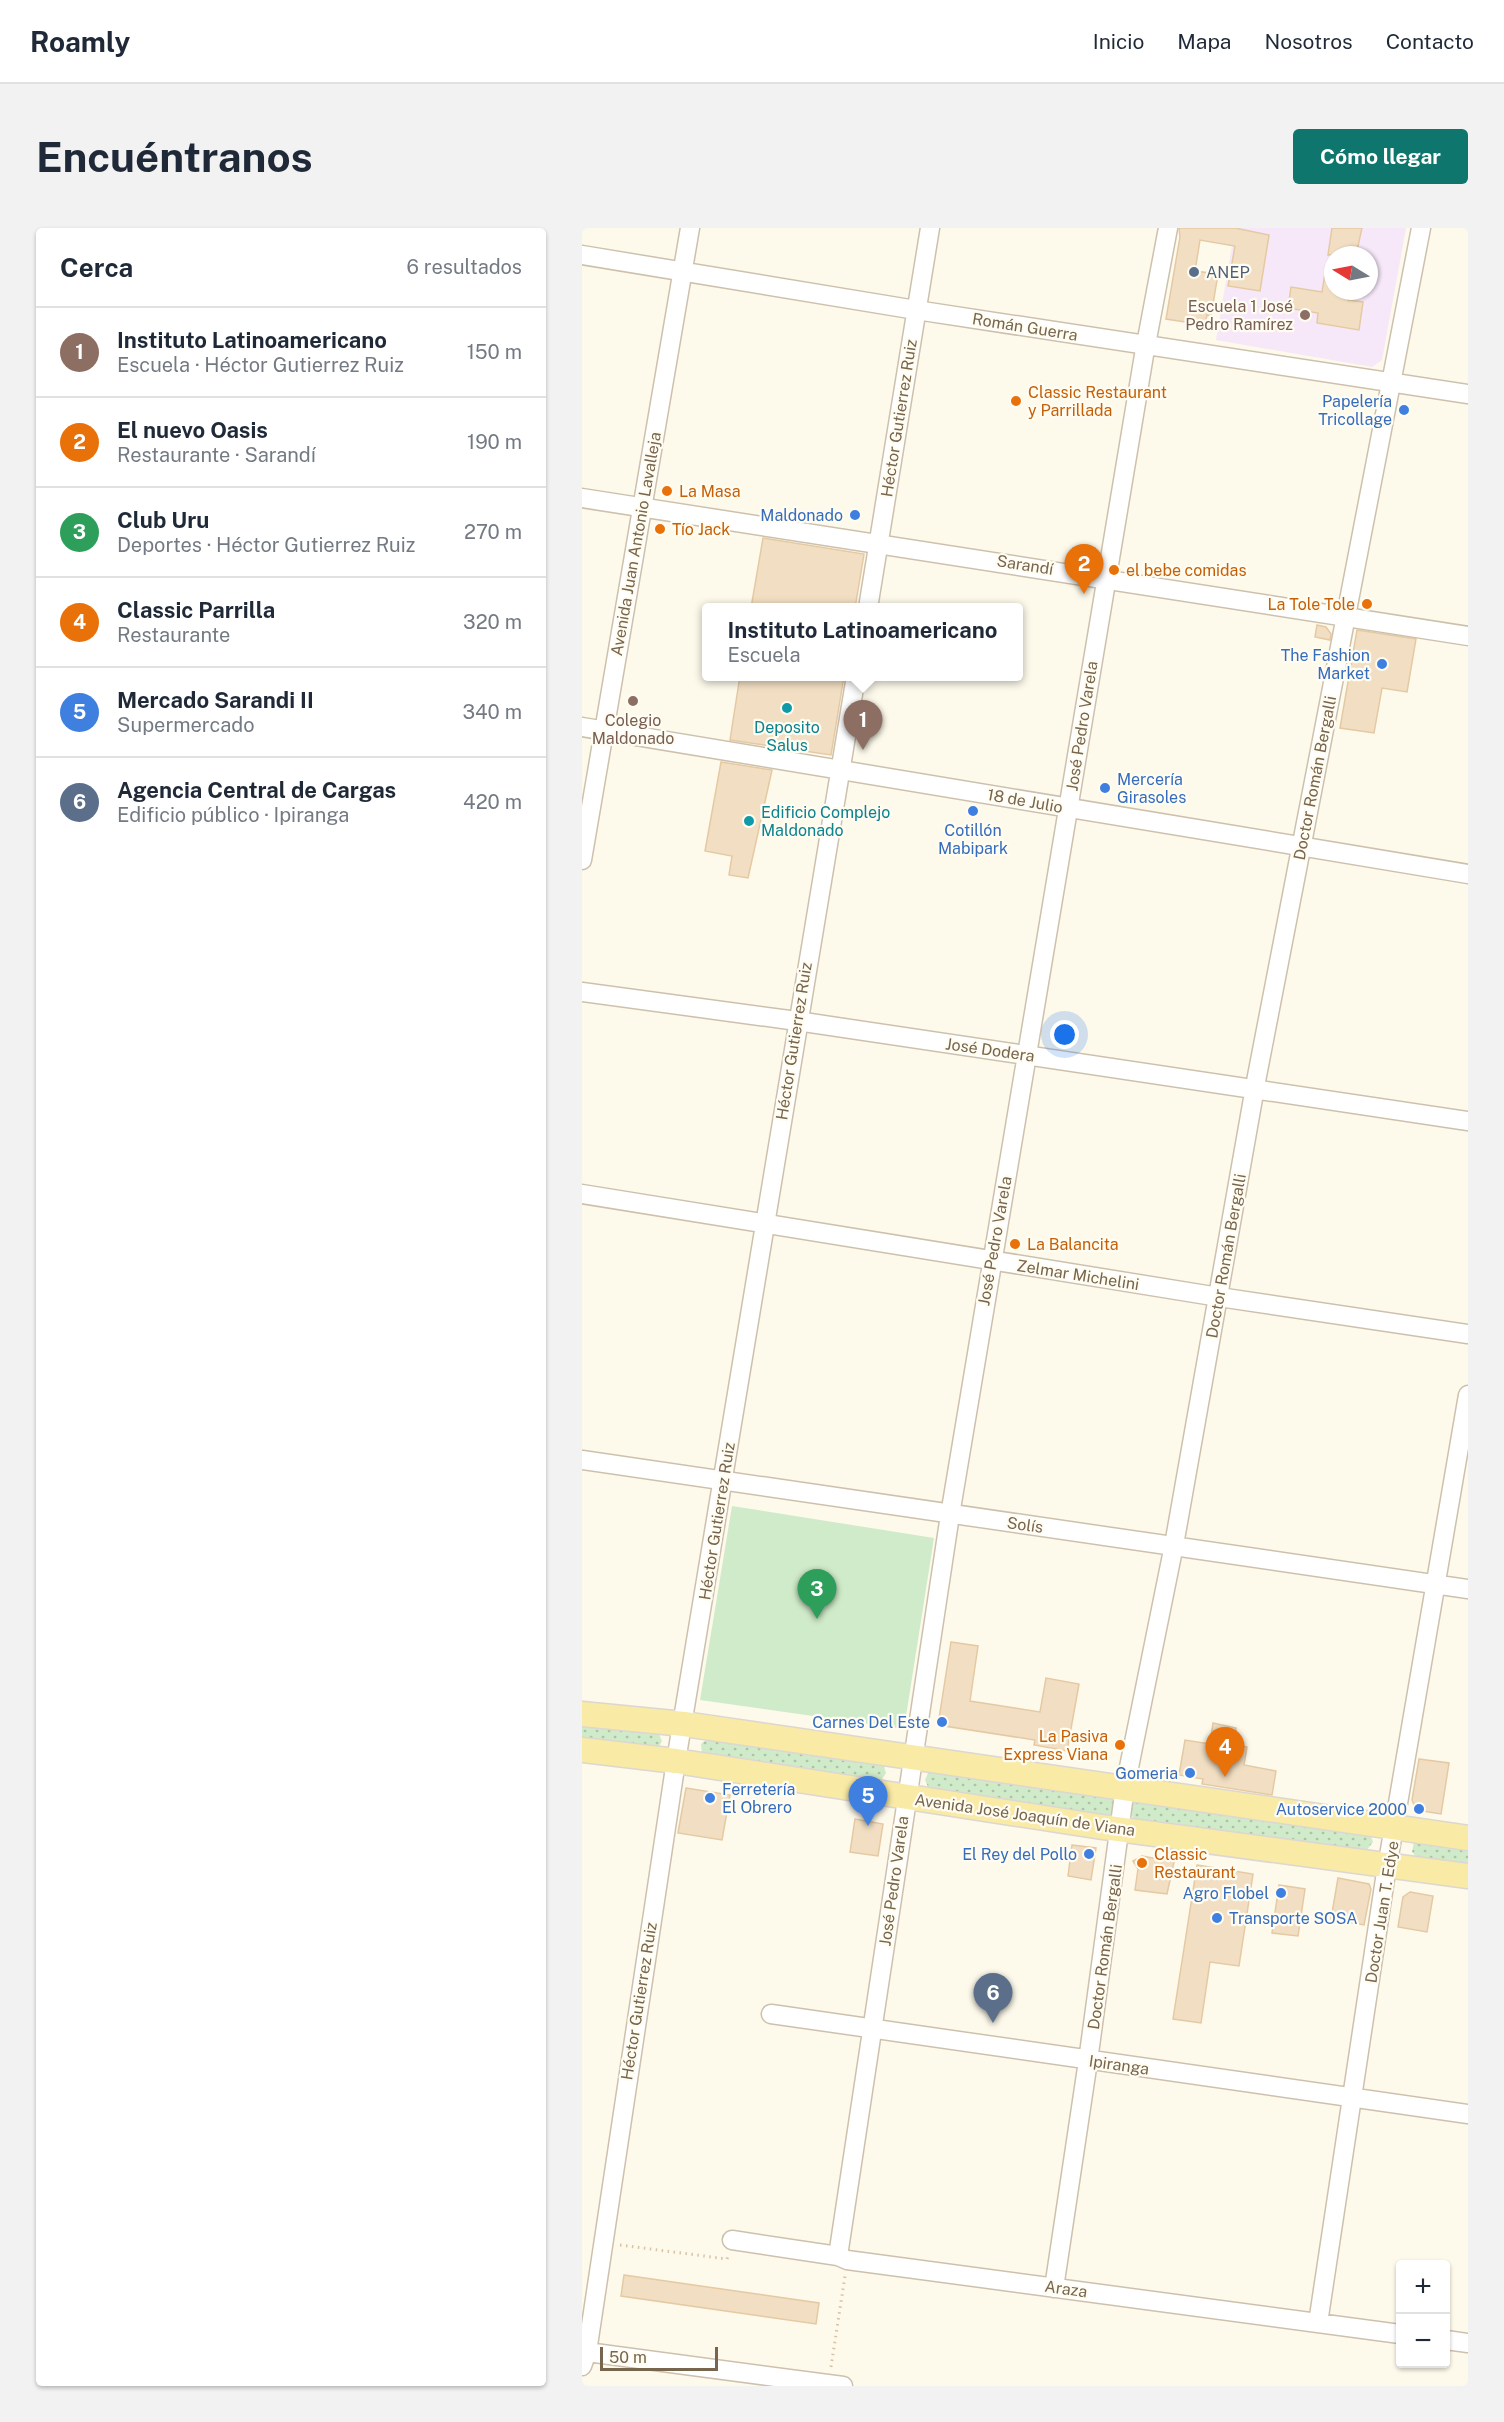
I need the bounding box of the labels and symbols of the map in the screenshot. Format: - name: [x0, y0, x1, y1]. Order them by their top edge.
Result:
- north arrow: [1324, 246, 1378, 300]
- place label: ANEP: [1206, 263, 1250, 282]
- marker: ANEP: [1187, 265, 1201, 279]
- place label: Escuela 1 José Pedro Ramírez: [1185, 297, 1293, 334]
- marker: Escuela 1 José Pedro Ramírez: [1298, 308, 1312, 322]
- street label: Román Guerra: [971, 309, 1079, 345]
- street label: Héctor Gutierrez Ruiz: [877, 337, 921, 498]
- place label: Classic Restaurant y Parrillada: [1028, 383, 1167, 420]
- place label: Papelería Tricollage: [1318, 392, 1392, 429]
- marker: Classic Restaurant y Parrillada: [1009, 394, 1023, 408]
- marker: Papelería Tricollage: [1397, 403, 1411, 417]
- street label: Avenida Juan Antonio Lavalleja: [607, 431, 665, 657]
- place label: La Masa: [679, 482, 741, 501]
- marker: La Masa: [660, 484, 674, 498]
- place label: Maldonado: [760, 506, 843, 525]
- marker: Maldonado: [848, 508, 862, 522]
- place label: Tío Jack: [672, 520, 730, 539]
- marker: Tío Jack: [653, 522, 667, 536]
- pin: 2: [1064, 544, 1104, 594]
- street label: Sarandí: [995, 551, 1056, 579]
- place label: el bebe comidas: [1126, 561, 1247, 580]
- marker: el bebe comidas: [1107, 563, 1121, 577]
- place label: La Tole Tole: [1268, 595, 1355, 614]
- marker: La Tole Tole: [1360, 597, 1374, 611]
- place label: The Fashion Market: [1281, 646, 1370, 683]
- marker: The Fashion Market: [1375, 657, 1389, 671]
- street label: José Pedro Varela: [1062, 660, 1102, 792]
- marker: Colegio Maldonado: [626, 694, 640, 708]
- street label: Doctor Román Bergalli: [1290, 694, 1340, 862]
- pin: 1: [844, 700, 882, 750]
- marker: Deposito Salus: [780, 701, 794, 715]
- place label: Colegio Maldonado: [592, 711, 674, 748]
- place label: Deposito Salus: [754, 718, 820, 755]
- place label: Mercería Girasoles: [1117, 770, 1186, 807]
- marker: Mercería Girasoles: [1098, 781, 1112, 795]
- street label: 18 de Julio: [986, 785, 1064, 817]
- place label: Edificio Complejo Maldonado: [761, 803, 890, 840]
- marker: Cotillón Mabipark: [966, 804, 980, 818]
- marker: Edificio Complejo Maldonado: [742, 814, 756, 828]
- place label: Cotillón Mabipark: [938, 821, 1008, 858]
- street label: Héctor Gutierrez Ruiz: [772, 960, 816, 1121]
- your location: [1050, 1020, 1079, 1049]
- street label: José Dodera: [944, 1034, 1036, 1066]
- street label: Doctor Román Bergalli: [1202, 1172, 1250, 1340]
- street label: José Pedro Varela: [974, 1175, 1016, 1307]
- place label: La Balancita: [1027, 1235, 1119, 1254]
- marker: La Balancita: [1008, 1237, 1022, 1251]
- street label: Zelmar Michelini: [1015, 1256, 1141, 1294]
- street label: Héctor Gutierrez Ruiz: [695, 1440, 739, 1601]
- street label: Solís: [1006, 1513, 1044, 1537]
- pin: 3: [798, 1570, 836, 1619]
- place label: Carnes Del Este: [812, 1713, 930, 1732]
- marker: Carnes Del Este: [935, 1715, 949, 1729]
- place label: La Pasiva Express Viana: [1003, 1727, 1108, 1764]
- pin: 4: [1206, 1728, 1244, 1777]
- marker: La Pasiva Express Viana: [1113, 1738, 1127, 1752]
- place label: Gomeria: [1115, 1764, 1178, 1783]
- marker: Gomeria: [1183, 1766, 1197, 1780]
- pin: 5: [848, 1776, 888, 1826]
- place label: Ferretería El Obrero: [722, 1780, 795, 1817]
- street label: Avenida José Joaquín de Viana: [914, 1790, 1136, 1840]
- marker: Ferretería El Obrero: [703, 1791, 717, 1805]
- place label: Autoservice 2000: [1276, 1800, 1407, 1819]
- marker: Autoservice 2000: [1412, 1802, 1426, 1816]
- street label: José Pedro Varela: [875, 1815, 913, 1947]
- street label: Doctor Juan T. Edye: [1361, 1840, 1403, 1984]
- place label: El Rey del Pollo: [962, 1845, 1077, 1864]
- place label: Classic Restaurant: [1154, 1845, 1236, 1882]
- marker: El Rey del Pollo: [1082, 1847, 1096, 1861]
- marker: Classic Restaurant: [1135, 1856, 1149, 1870]
- street label: Doctor Román Bergalli: [1084, 1863, 1126, 2031]
- place label: Agro Flobel: [1183, 1884, 1269, 1903]
- marker: Agro Flobel: [1274, 1886, 1288, 1900]
- place label: Transporte SOSA: [1229, 1909, 1358, 1928]
- marker: Transporte SOSA: [1210, 1911, 1224, 1925]
- street label: Héctor Gutierrez Ruiz: [617, 1920, 661, 2081]
- pin: 6: [974, 1974, 1012, 2023]
- street label: Ipiranga: [1088, 2051, 1150, 2079]
- street label: Araza: [1044, 2277, 1088, 2301]
- scale bar: [600, 2344, 718, 2372]

